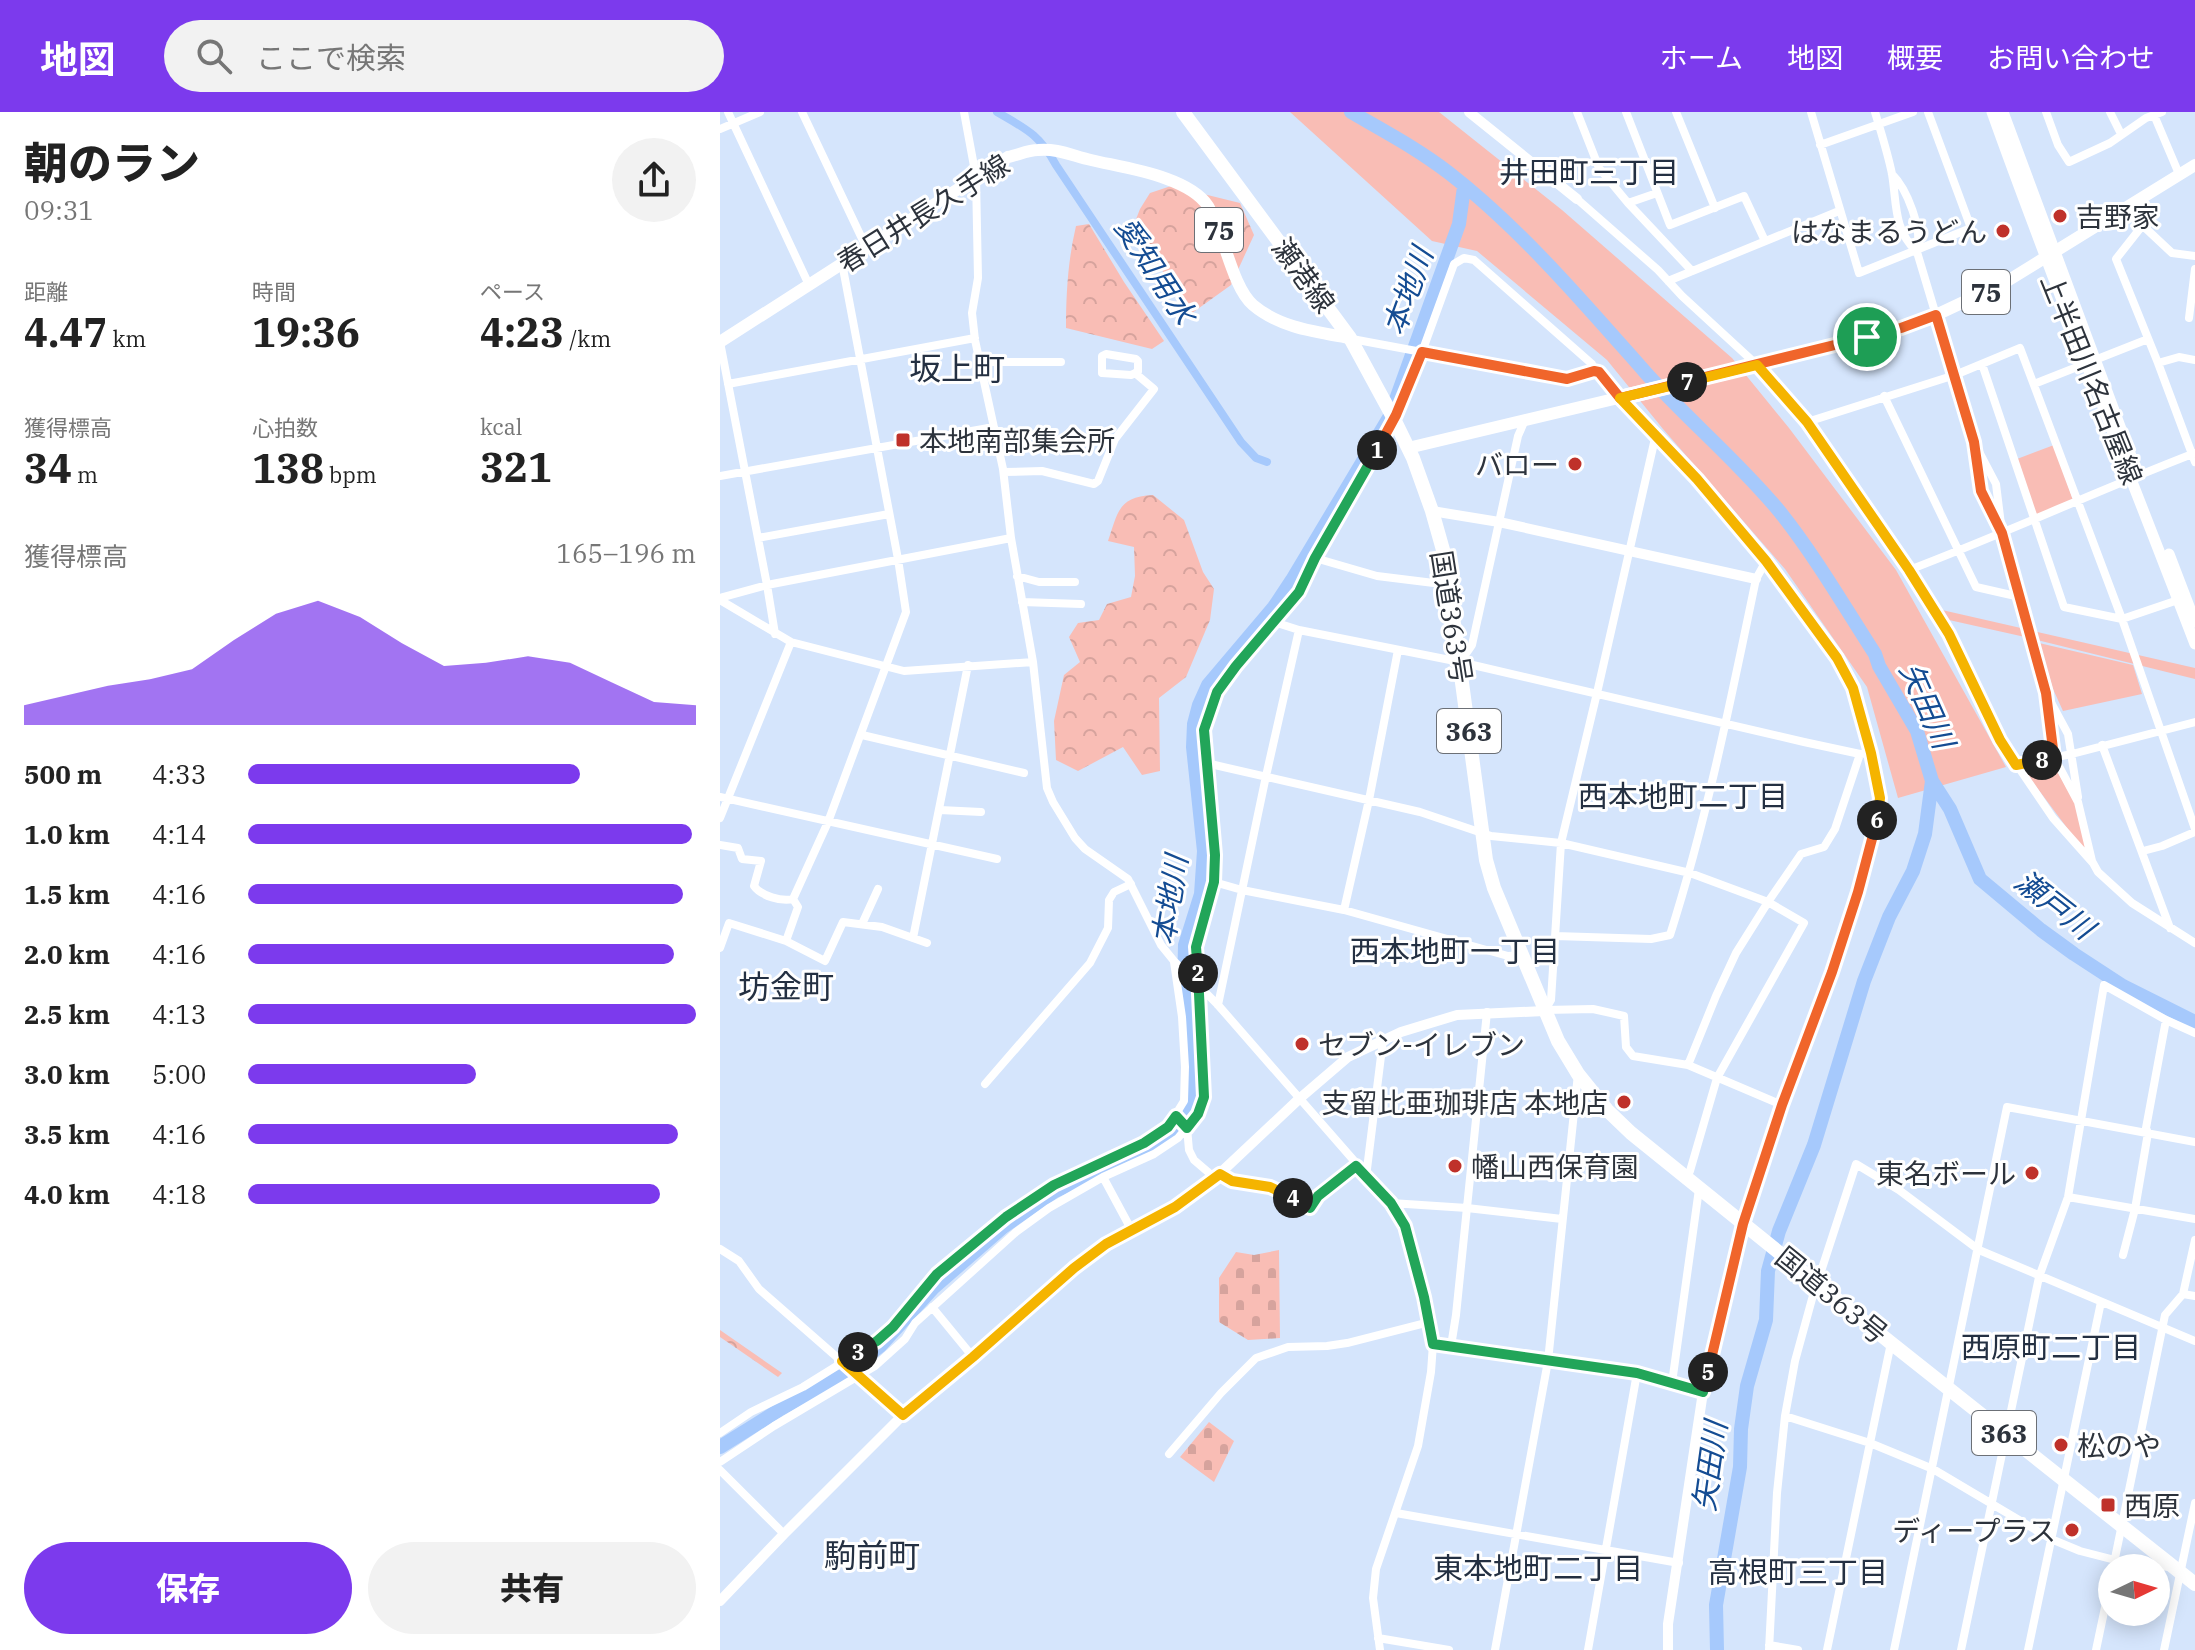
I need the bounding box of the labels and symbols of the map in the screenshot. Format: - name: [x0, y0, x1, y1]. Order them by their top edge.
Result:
- street label: 春日井長久手線: [830, 145, 1016, 281]
- district label: 井田町三丁目: [1499, 152, 1679, 191]
- place label: 吉野家: [2076, 198, 2160, 235]
- marker: 吉野家: [2051, 207, 2069, 225]
- road number: 75: [1195, 208, 1243, 252]
- water label: 愛知用水: [1107, 209, 1207, 333]
- place label: はなまるうどん: [1791, 213, 1987, 250]
- marker: はなまるうどん: [1994, 222, 2012, 240]
- street label: 瀬港線: [1264, 230, 1344, 320]
- water label: 本地川: [1373, 239, 1442, 340]
- street label: 上半田川名古屋線: [2033, 268, 2151, 490]
- road number: 75: [1962, 270, 2010, 314]
- pin: [1833, 303, 1901, 371]
- district label: 坂上町: [909, 347, 1005, 389]
- pin: 7: [1667, 362, 1707, 402]
- place label: 本地南部集会所: [919, 422, 1115, 459]
- pin: 1: [1357, 430, 1397, 470]
- marker: 本地南部集会所: [894, 431, 912, 449]
- place label: バロー: [1475, 446, 1559, 483]
- marker: バロー: [1566, 455, 1584, 473]
- street label: 国道363号: [1423, 548, 1481, 686]
- water label: 矢田川: [1892, 656, 1965, 757]
- road number: 363: [1437, 709, 1501, 753]
- pin: 8: [2022, 740, 2062, 780]
- district label: 西本地町二丁目: [1578, 776, 1788, 815]
- pin: 6: [1857, 800, 1897, 840]
- water label: 本地川: [1143, 850, 1196, 947]
- water label: 瀬戸川: [2008, 861, 2105, 949]
- district label: 西本地町一丁目: [1350, 931, 1560, 970]
- pin: 2: [1178, 953, 1218, 993]
- district label: 坊金町: [738, 965, 834, 1007]
- place label: セブン-イレブン: [1318, 1026, 1525, 1063]
- marker: セブン-イレブン: [1293, 1035, 1311, 1053]
- place label: 支留比亜珈琲店 本地店: [1322, 1084, 1608, 1121]
- marker: 支留比亜珈琲店 本地店: [1615, 1093, 1633, 1111]
- place label: 幡山西保育園: [1471, 1148, 1639, 1185]
- place label: 東名ボール: [1876, 1155, 2016, 1192]
- marker: 幡山西保育園: [1446, 1157, 1464, 1175]
- marker: 東名ボール: [2023, 1164, 2041, 1182]
- pin: 4: [1273, 1178, 1313, 1218]
- street label: 国道363号: [1768, 1238, 1896, 1352]
- district label: 西原町二丁目: [1961, 1327, 2141, 1366]
- pin: 3: [838, 1332, 878, 1372]
- pin: 5: [1688, 1352, 1728, 1392]
- road number: 363: [1972, 1411, 2036, 1455]
- water label: 矢田川: [1683, 1416, 1735, 1513]
- place label: 松のや: [2077, 1427, 2161, 1464]
- marker: 松のや: [2052, 1436, 2070, 1454]
- place label: 西原: [2124, 1487, 2180, 1524]
- marker: 西原: [2099, 1496, 2117, 1514]
- place label: ディープラス: [1892, 1512, 2056, 1549]
- marker: ディープラス: [2063, 1521, 2081, 1539]
- district label: 駒前町: [824, 1534, 920, 1576]
- district label: 東本地町二丁目: [1433, 1548, 1643, 1587]
- district label: 高根町三丁目: [1708, 1552, 1888, 1591]
- north arrow: [2098, 1554, 2170, 1626]

